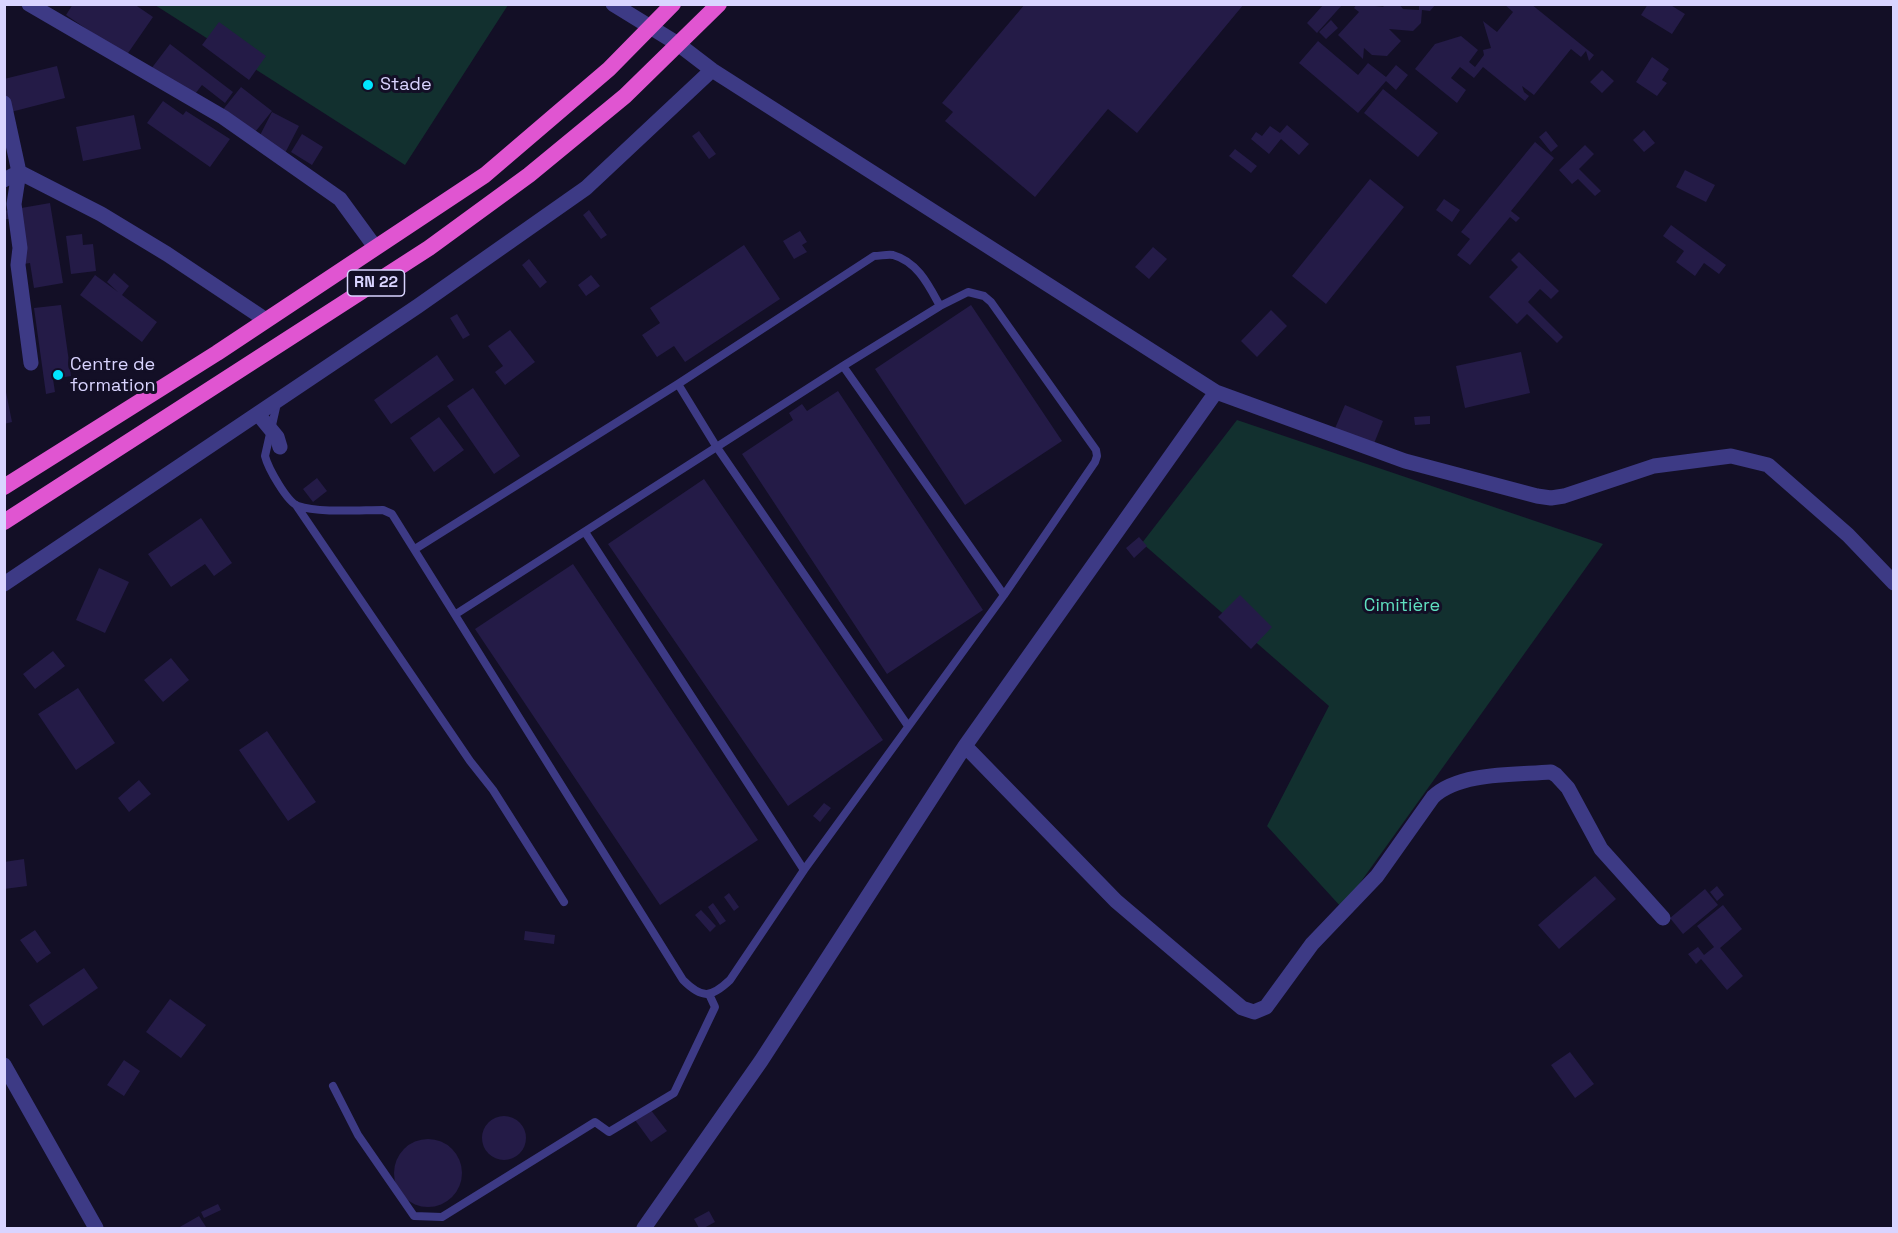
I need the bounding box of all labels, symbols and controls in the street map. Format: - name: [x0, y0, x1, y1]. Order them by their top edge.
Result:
- place label: Stade: [380, 74, 432, 96]
- marker: Stade: [361, 78, 375, 92]
- road number: RN 22: [348, 270, 404, 296]
- place label: Centre de formation: [70, 354, 156, 397]
- marker: Centre de formation: [51, 368, 65, 382]
- park label: Cimitière: [1364, 595, 1440, 617]

